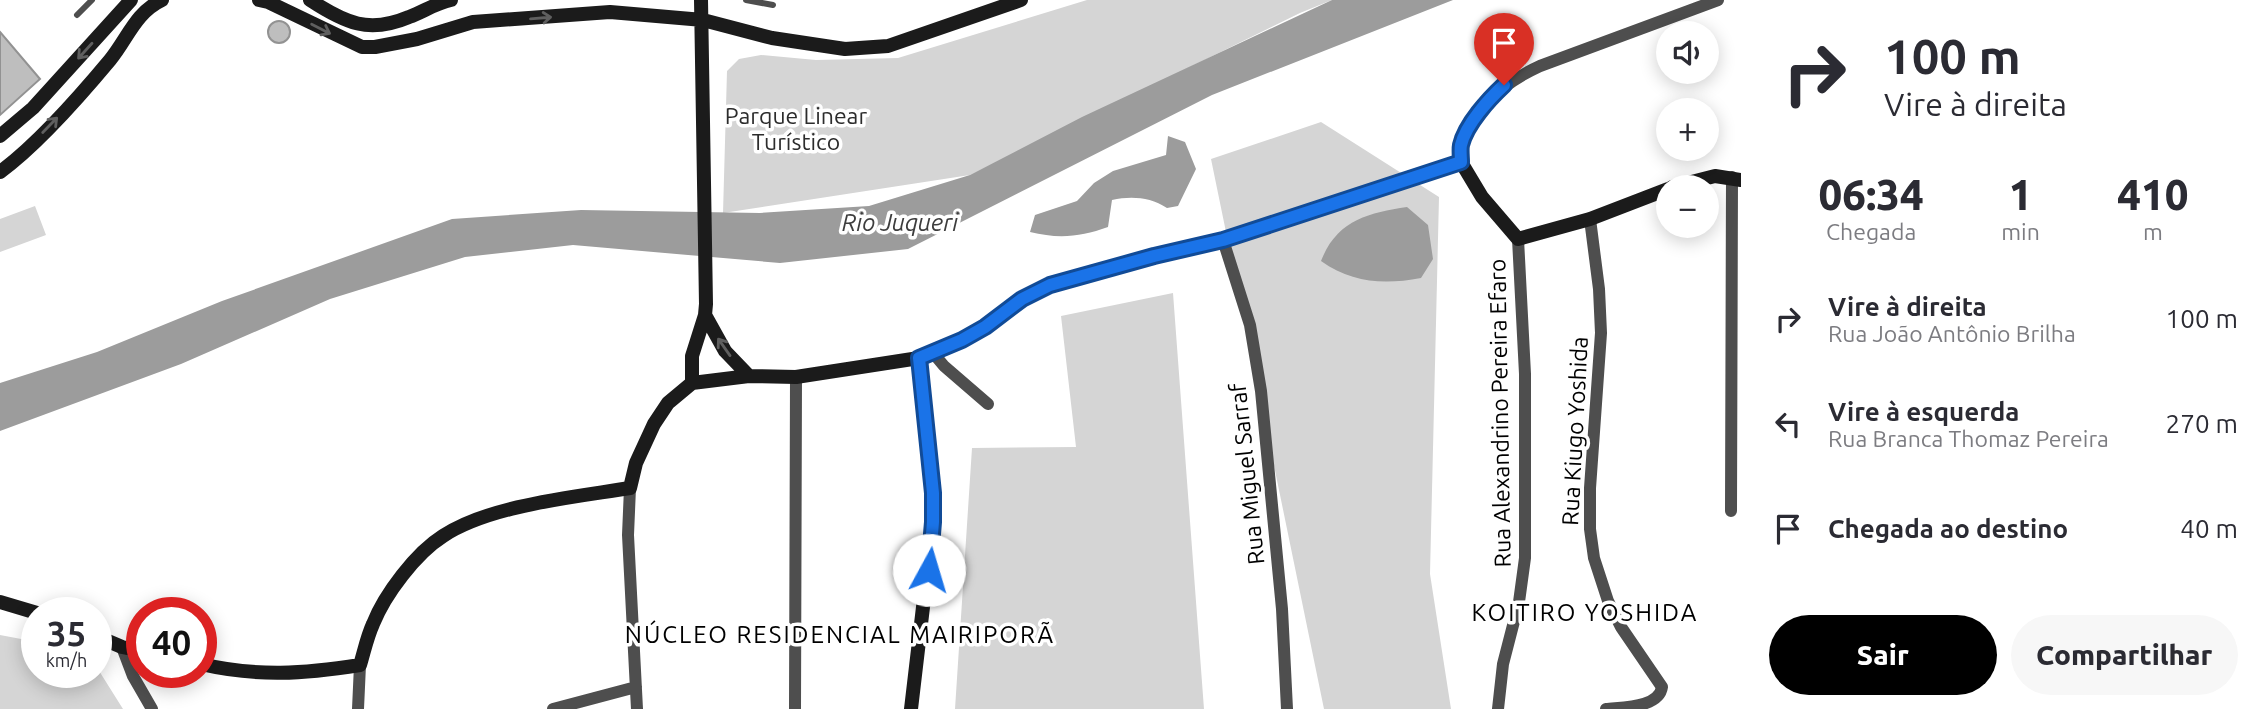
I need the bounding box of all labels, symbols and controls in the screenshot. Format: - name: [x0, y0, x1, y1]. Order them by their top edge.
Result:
- one-way arrow: [529, 11, 551, 24]
- pin: [1474, 13, 1534, 85]
- map controls: [1656, 21, 1719, 238]
- button: sound: [1656, 21, 1719, 84]
- one-way arrow: [310, 22, 331, 36]
- icon: arrive: [1485, 24, 1523, 62]
- icon: right: [1769, 28, 1860, 119]
- text: 100 m: [1884, 28, 2021, 83]
- one-way arrow: [77, 42, 93, 60]
- text: Vire à direita: [1884, 86, 2067, 122]
- button: +: [1656, 98, 1719, 161]
- park label: Parque Linear Turístico: [725, 103, 867, 154]
- one-way arrow: [41, 117, 58, 134]
- text: 06:34: [1819, 171, 1924, 218]
- text: 1: [2009, 171, 2032, 218]
- text: 410: [2117, 171, 2188, 218]
- button: −: [1656, 175, 1719, 238]
- water label: Rio Juqueri: [842, 209, 959, 236]
- text: Chegada: [1826, 219, 1916, 244]
- text: min: [2001, 219, 2040, 244]
- text: m: [2143, 219, 2163, 244]
- street label: Rua Alexandrino Pereira Efaro: [1484, 258, 1515, 568]
- text: Vire à direita: [1828, 292, 1987, 321]
- icon: right: [1769, 300, 1807, 338]
- text: 100 m: [2166, 304, 2238, 333]
- text: Rua João Antônio Brilha: [1828, 321, 2076, 346]
- street label: Rua Kiugo Yoshida: [1557, 336, 1592, 526]
- one-way arrow: [717, 338, 731, 357]
- street label: Rua Miguel Sarraf: [1225, 382, 1268, 566]
- text: Vire à esquerda: [1828, 397, 2019, 426]
- icon: left: [1769, 405, 1807, 443]
- text: 270 m: [2166, 409, 2238, 438]
- text: Rua Branca Thomaz Pereira: [1828, 426, 2109, 451]
- icon: arrive: [1769, 510, 1807, 548]
- text: Chegada ao destino: [1828, 514, 2068, 543]
- text: 40 m: [2180, 514, 2238, 543]
- position arrow: [892, 533, 966, 607]
- speed limit sign: 40: [126, 597, 217, 688]
- district label: KOITIRO YOSHIDA: [1472, 599, 1698, 626]
- text: 35: [47, 613, 86, 653]
- button: Sair: [1769, 615, 1997, 695]
- button: Compartilhar: [2011, 615, 2238, 695]
- district label: NÚCLEO RESIDENCIAL MAIRIPORÃ: [625, 620, 1055, 648]
- text: km/h: [46, 650, 87, 670]

